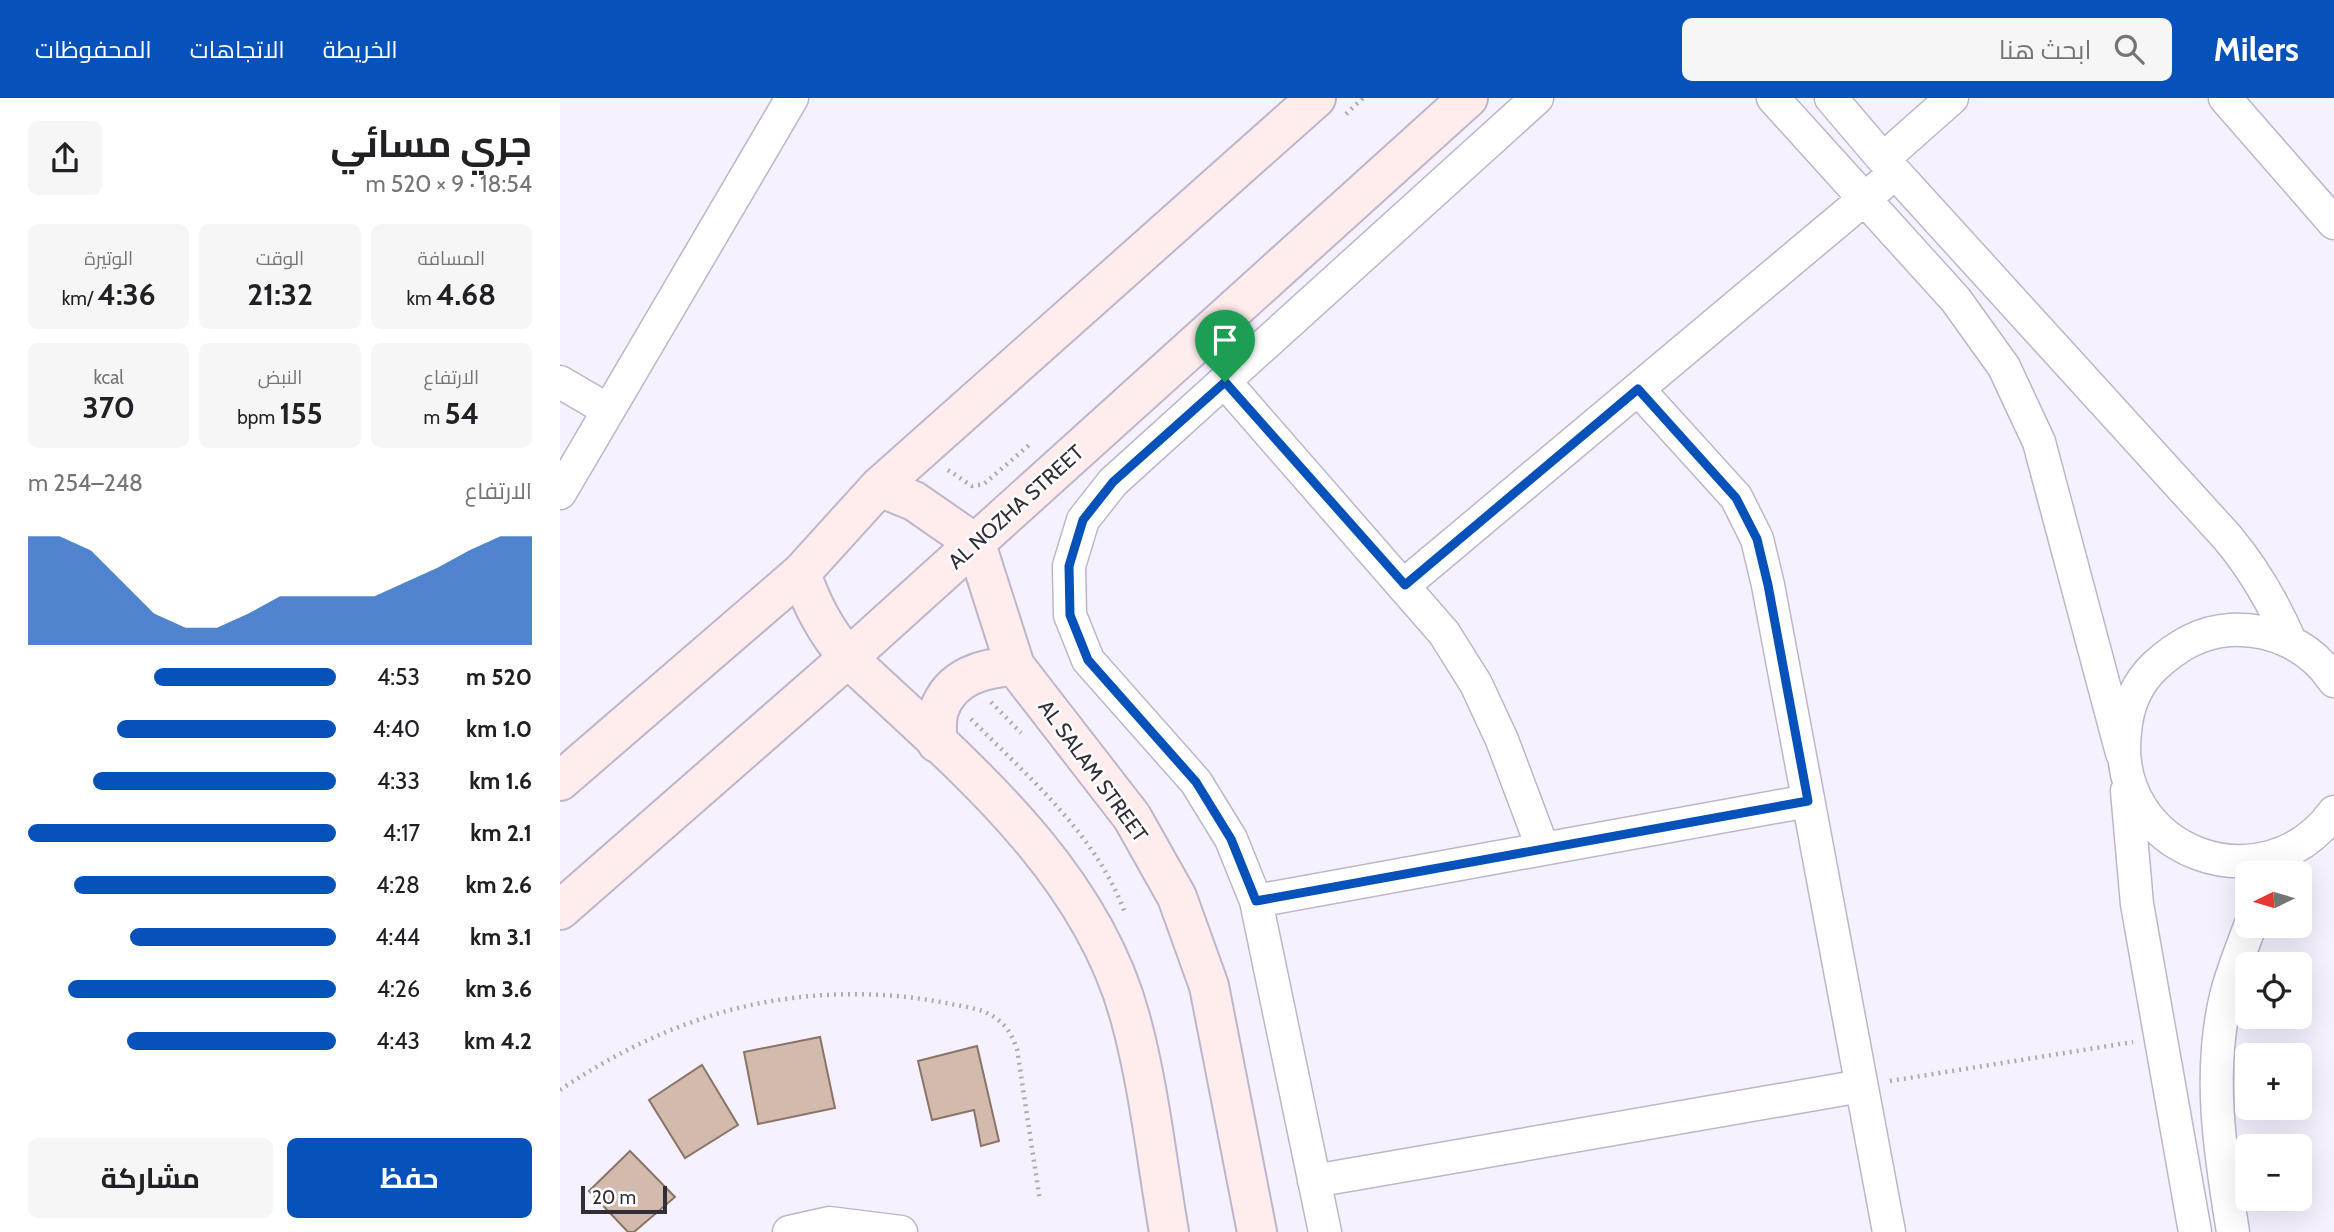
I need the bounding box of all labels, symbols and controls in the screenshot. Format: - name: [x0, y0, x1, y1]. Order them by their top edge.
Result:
- search box: [1682, 18, 2172, 81]
- text: Milers: [2214, 29, 2299, 69]
- icon: search: [2110, 30, 2148, 68]
- text: ابحث هنا: [1999, 34, 2092, 66]
- text: المحفوظات: [35, 35, 152, 64]
- text: الاتجاهات: [190, 35, 285, 64]
- text: الخريطة: [323, 35, 398, 64]
- text: جري مسائي: [330, 120, 532, 167]
- button: share: [28, 121, 102, 195]
- text: 18:54 · 9 × 520 m: [366, 170, 532, 198]
- text: الوتيرة: [84, 247, 133, 270]
- text: الوقت: [256, 247, 304, 270]
- text: المسافة: [418, 247, 485, 270]
- text: 4:36: [97, 276, 156, 313]
- text: 21:32: [247, 276, 313, 313]
- text: 4.68: [436, 276, 496, 313]
- text: /km: [62, 287, 97, 310]
- text: km: [406, 287, 436, 310]
- pin: [1195, 310, 1255, 382]
- icon: arrive: [1206, 321, 1244, 359]
- text: kcal: [94, 366, 124, 389]
- text: النبض: [258, 366, 302, 389]
- text: الارتفاع: [424, 366, 479, 389]
- text: 370: [82, 389, 135, 426]
- text: 155: [279, 395, 323, 432]
- text: 54: [444, 395, 479, 432]
- text: bpm: [237, 406, 279, 429]
- text: m: [423, 406, 444, 429]
- street label: AL NOZHA STREET: [943, 439, 1088, 574]
- text: 248–254 m: [28, 469, 143, 497]
- text: الارتفاع: [465, 477, 532, 505]
- text: 4:53: [377, 663, 420, 691]
- text: 520 m: [466, 663, 532, 691]
- street label: AL SALAM STREET: [1034, 695, 1153, 846]
- text: 4:40: [373, 715, 420, 743]
- text: 1.0 km: [466, 715, 532, 743]
- text: 4:33: [377, 767, 420, 795]
- text: 1.6 km: [469, 767, 532, 795]
- text: 4:17: [383, 819, 420, 847]
- text: 2.1 km: [470, 819, 532, 847]
- north arrow: [2235, 861, 2312, 938]
- map controls: [2235, 861, 2312, 1211]
- text: 4:28: [376, 871, 420, 899]
- text: 2.6 km: [465, 871, 532, 899]
- text: 4:44: [375, 923, 420, 951]
- text: 3.1 km: [470, 923, 532, 951]
- button: locate: [2235, 952, 2312, 1029]
- text: 4:26: [377, 975, 420, 1003]
- text: 3.6 km: [465, 975, 532, 1003]
- text: 4:43: [376, 1027, 420, 1055]
- text: 4.2 km: [464, 1027, 532, 1055]
- button: +: [2235, 1043, 2312, 1120]
- button: −: [2235, 1134, 2312, 1211]
- button: مشاركة: [28, 1138, 273, 1218]
- button: حفظ: [287, 1138, 532, 1218]
- scale bar: [581, 1183, 667, 1215]
- text: 20 m: [592, 1186, 636, 1209]

